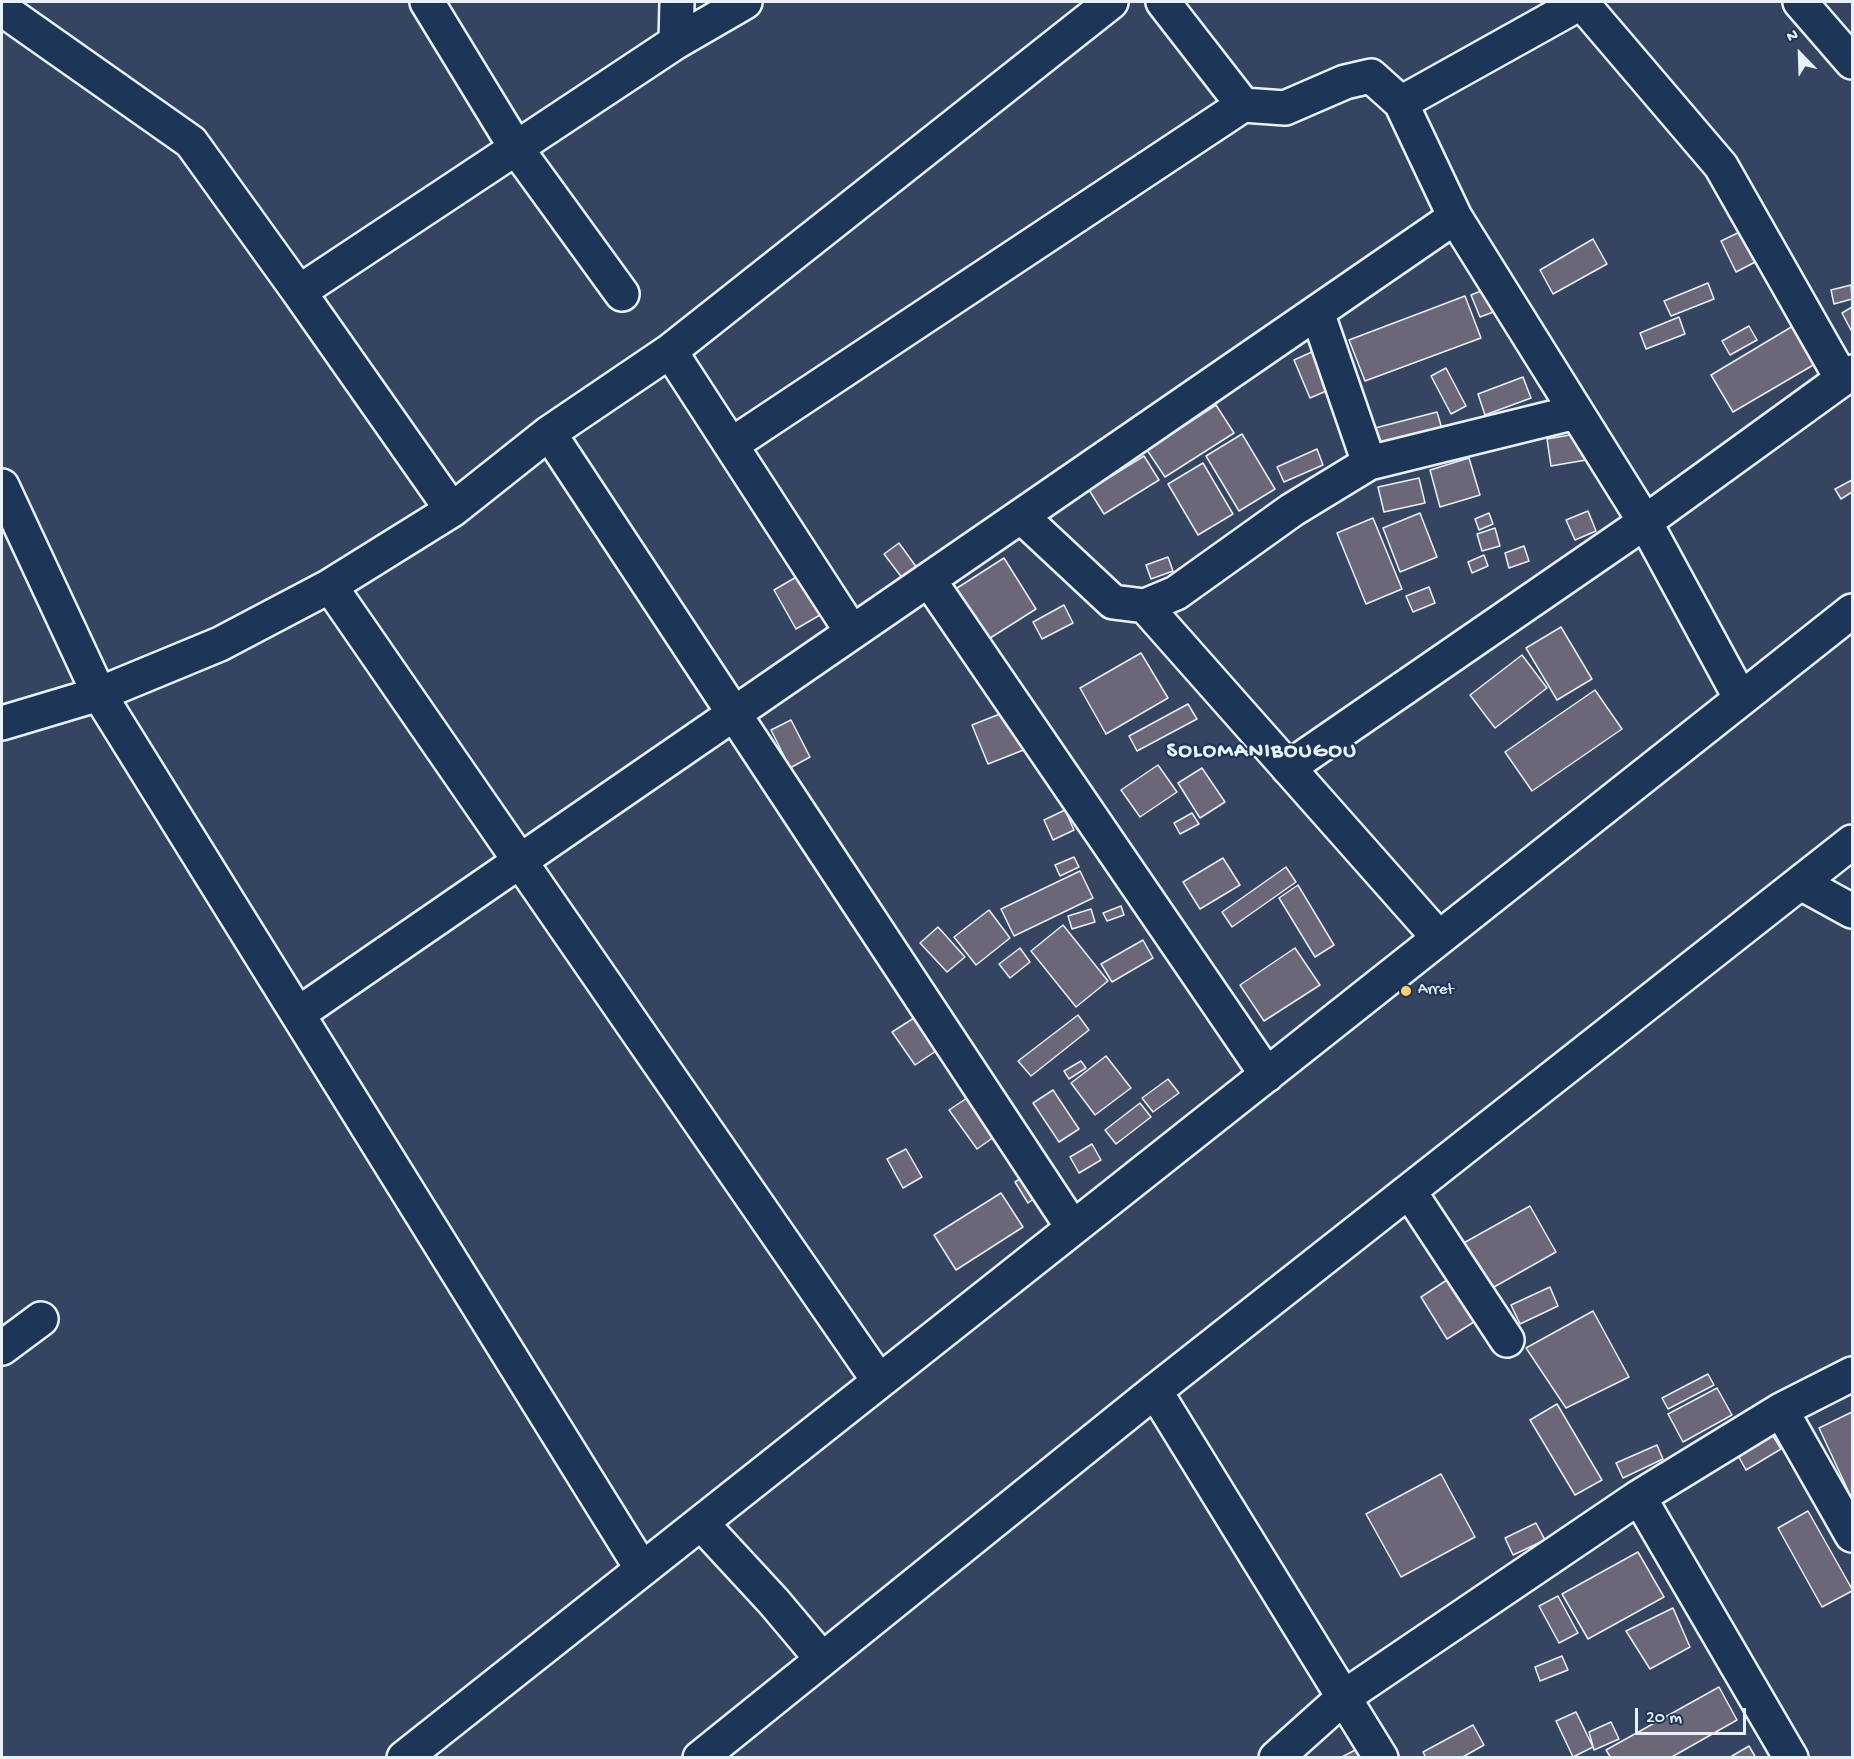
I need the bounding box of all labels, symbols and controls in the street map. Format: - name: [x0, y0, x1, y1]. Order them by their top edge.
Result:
- north arrow: [1770, 24, 1830, 84]
- text: N: [1784, 26, 1801, 48]
- district label: SOLOMANIBOUGOU: [1167, 740, 1357, 766]
- place label: Arret: [1418, 981, 1454, 1001]
- marker: Arret: [1399, 984, 1413, 998]
- scale bar: [1638, 1696, 1749, 1734]
- text: 20 m: [1646, 1708, 1682, 1729]

